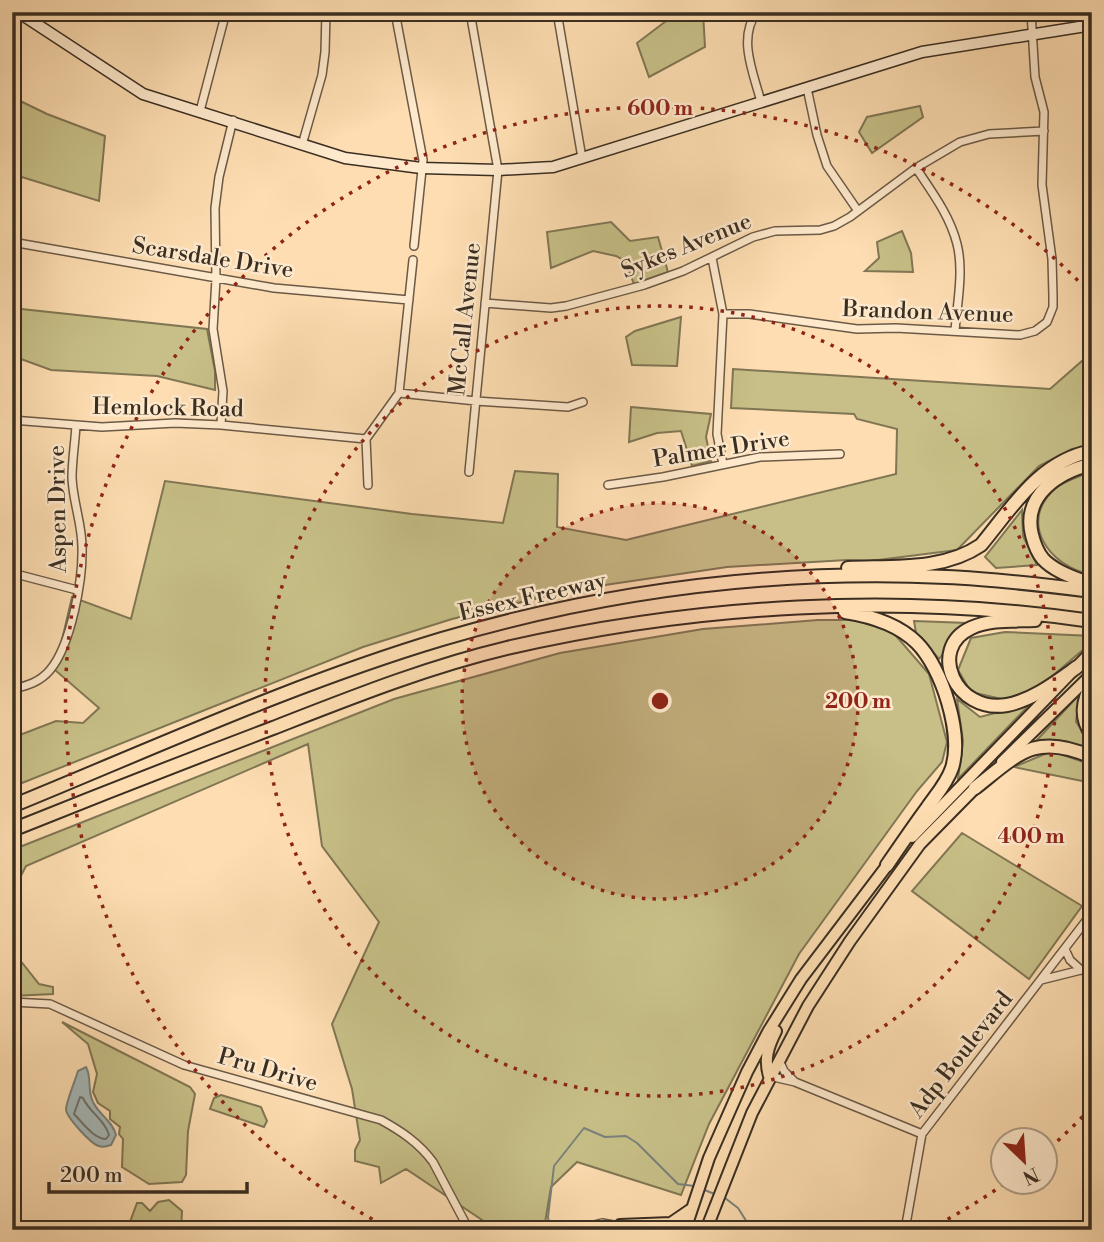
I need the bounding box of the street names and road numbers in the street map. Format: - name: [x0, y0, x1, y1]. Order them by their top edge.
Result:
- street label: Sykes Avenue: [617, 207, 756, 285]
- street label: Scarsdale Drive: [130, 231, 295, 285]
- street label: McCall Avenue: [443, 241, 487, 397]
- street label: Brandon Avenue: [841, 295, 1014, 329]
- street label: Hemlock Road: [92, 393, 244, 423]
- street label: Palmer Drive: [651, 424, 791, 474]
- street label: Aspen Drive: [43, 445, 73, 574]
- street label: Essex Freeway: [456, 566, 609, 628]
- street label: Adp Boulevard: [902, 986, 1019, 1124]
- street label: Pru Drive: [214, 1042, 321, 1098]

